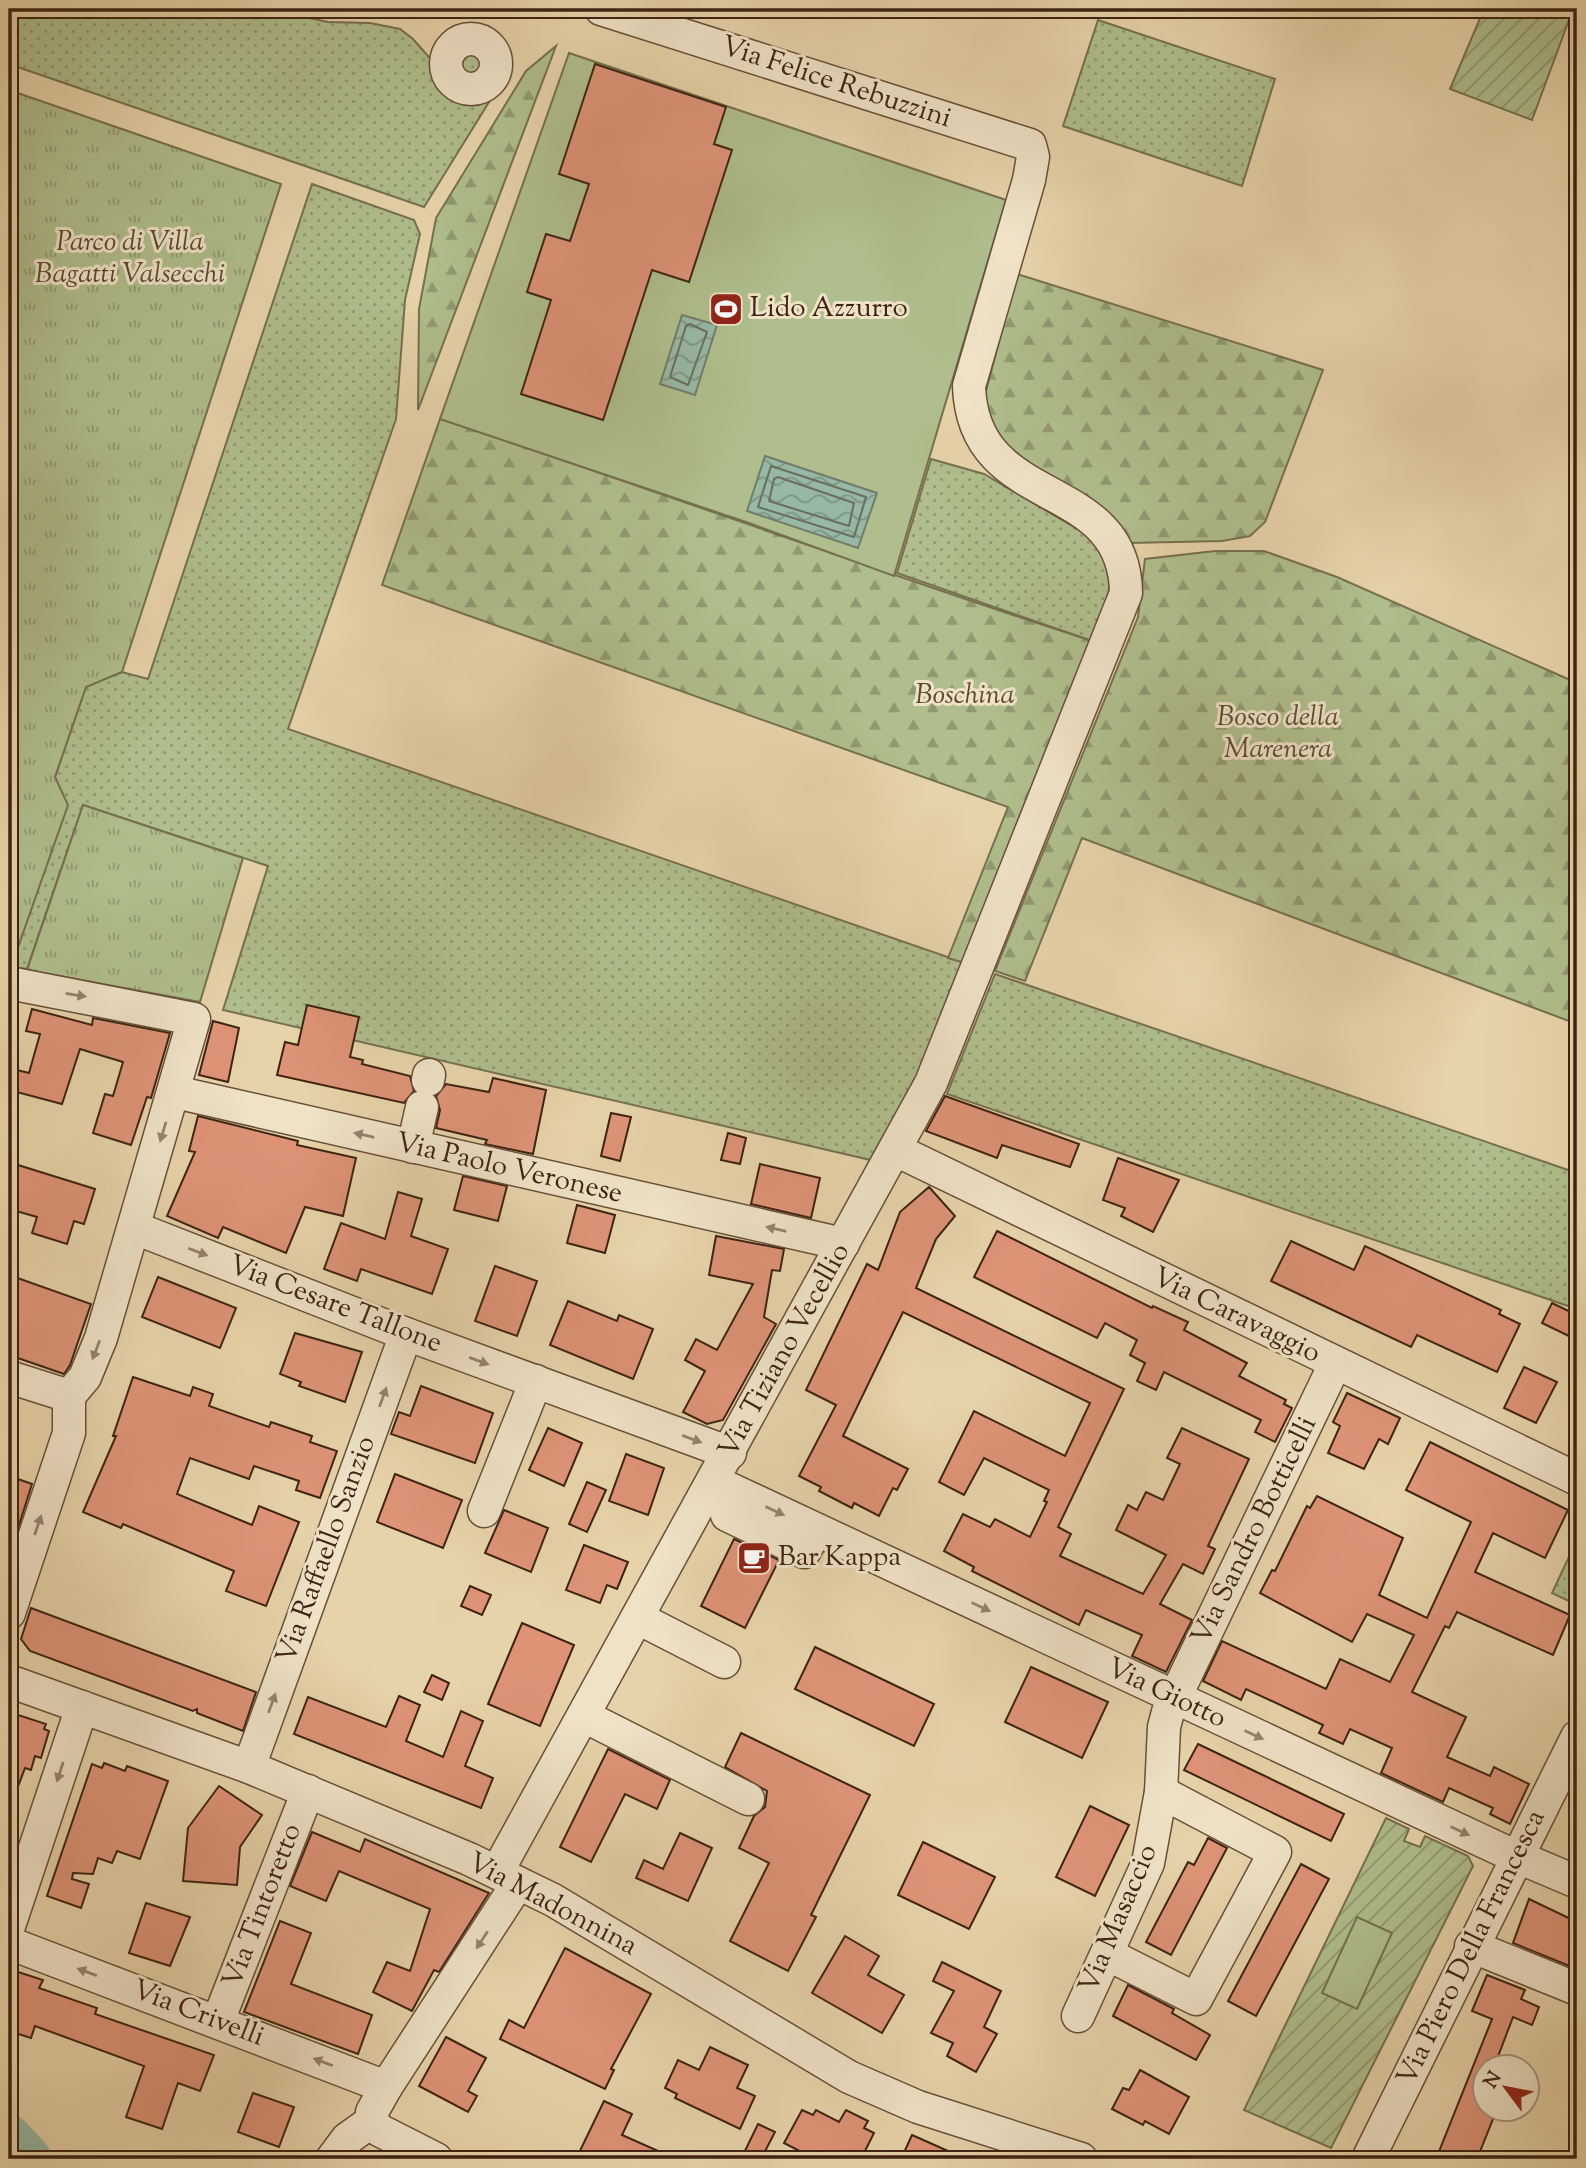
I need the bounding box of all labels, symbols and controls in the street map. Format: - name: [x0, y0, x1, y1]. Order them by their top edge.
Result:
- street label: Via Felice Rebuzzini: [716, 27, 956, 139]
- park label: Parco di Villa Bagatti Valsecchi: [35, 223, 225, 295]
- place label: Lido Azzurro: [750, 289, 908, 329]
- sports icon: Lido Azzurro: [707, 290, 745, 328]
- park label: Boschina: [915, 676, 1015, 716]
- park label: Bosco della Marenera: [1217, 698, 1339, 770]
- one-way arrow: [65, 990, 87, 1001]
- one-way arrow: [158, 1122, 168, 1143]
- street label: Via Paolo Veronese: [392, 1123, 626, 1215]
- one-way arrow: [352, 1130, 374, 1141]
- one-way arrow: [765, 1224, 787, 1235]
- street label: Via Tiziano Vecellio: [709, 1236, 861, 1466]
- street label: Via Cesare Tallone: [222, 1246, 448, 1364]
- one-way arrow: [188, 1247, 209, 1258]
- street label: Via Caravaggio: [1145, 1258, 1327, 1374]
- one-way arrow: [90, 1339, 101, 1360]
- one-way arrow: [469, 1355, 490, 1366]
- one-way arrow: [378, 1386, 389, 1407]
- street label: Via Sandro Botticelli: [1182, 1410, 1328, 1652]
- street label: Via Raffaello Sanzio: [267, 1431, 387, 1669]
- one-way arrow: [682, 1434, 703, 1445]
- one-way arrow: [765, 1505, 785, 1516]
- one-way arrow: [33, 1514, 44, 1535]
- place label: Bar Kappa: [778, 1538, 901, 1578]
- cafe icon: Bar Kappa: [735, 1539, 773, 1577]
- one-way arrow: [971, 1602, 991, 1613]
- street label: Via Giotto: [1099, 1649, 1233, 1739]
- one-way arrow: [267, 1692, 278, 1713]
- one-way arrow: [1244, 1729, 1264, 1741]
- one-way arrow: [54, 1762, 65, 1783]
- street label: Via Piero Della Francesca: [1388, 1803, 1556, 2093]
- street label: Via Tintoretto: [213, 1818, 313, 1994]
- one-way arrow: [1450, 1825, 1470, 1837]
- street label: Via Masaccio: [1070, 1838, 1168, 2000]
- street label: Via Madonnina: [460, 1843, 644, 1967]
- one-way arrow: [475, 1931, 488, 1950]
- one-way arrow: [77, 1967, 98, 1978]
- street label: Via Crivelli: [126, 1970, 270, 2058]
- north arrow: [1470, 2052, 1540, 2122]
- one-way arrow: [312, 2056, 333, 2067]
- text: N: [1478, 2067, 1509, 2094]

